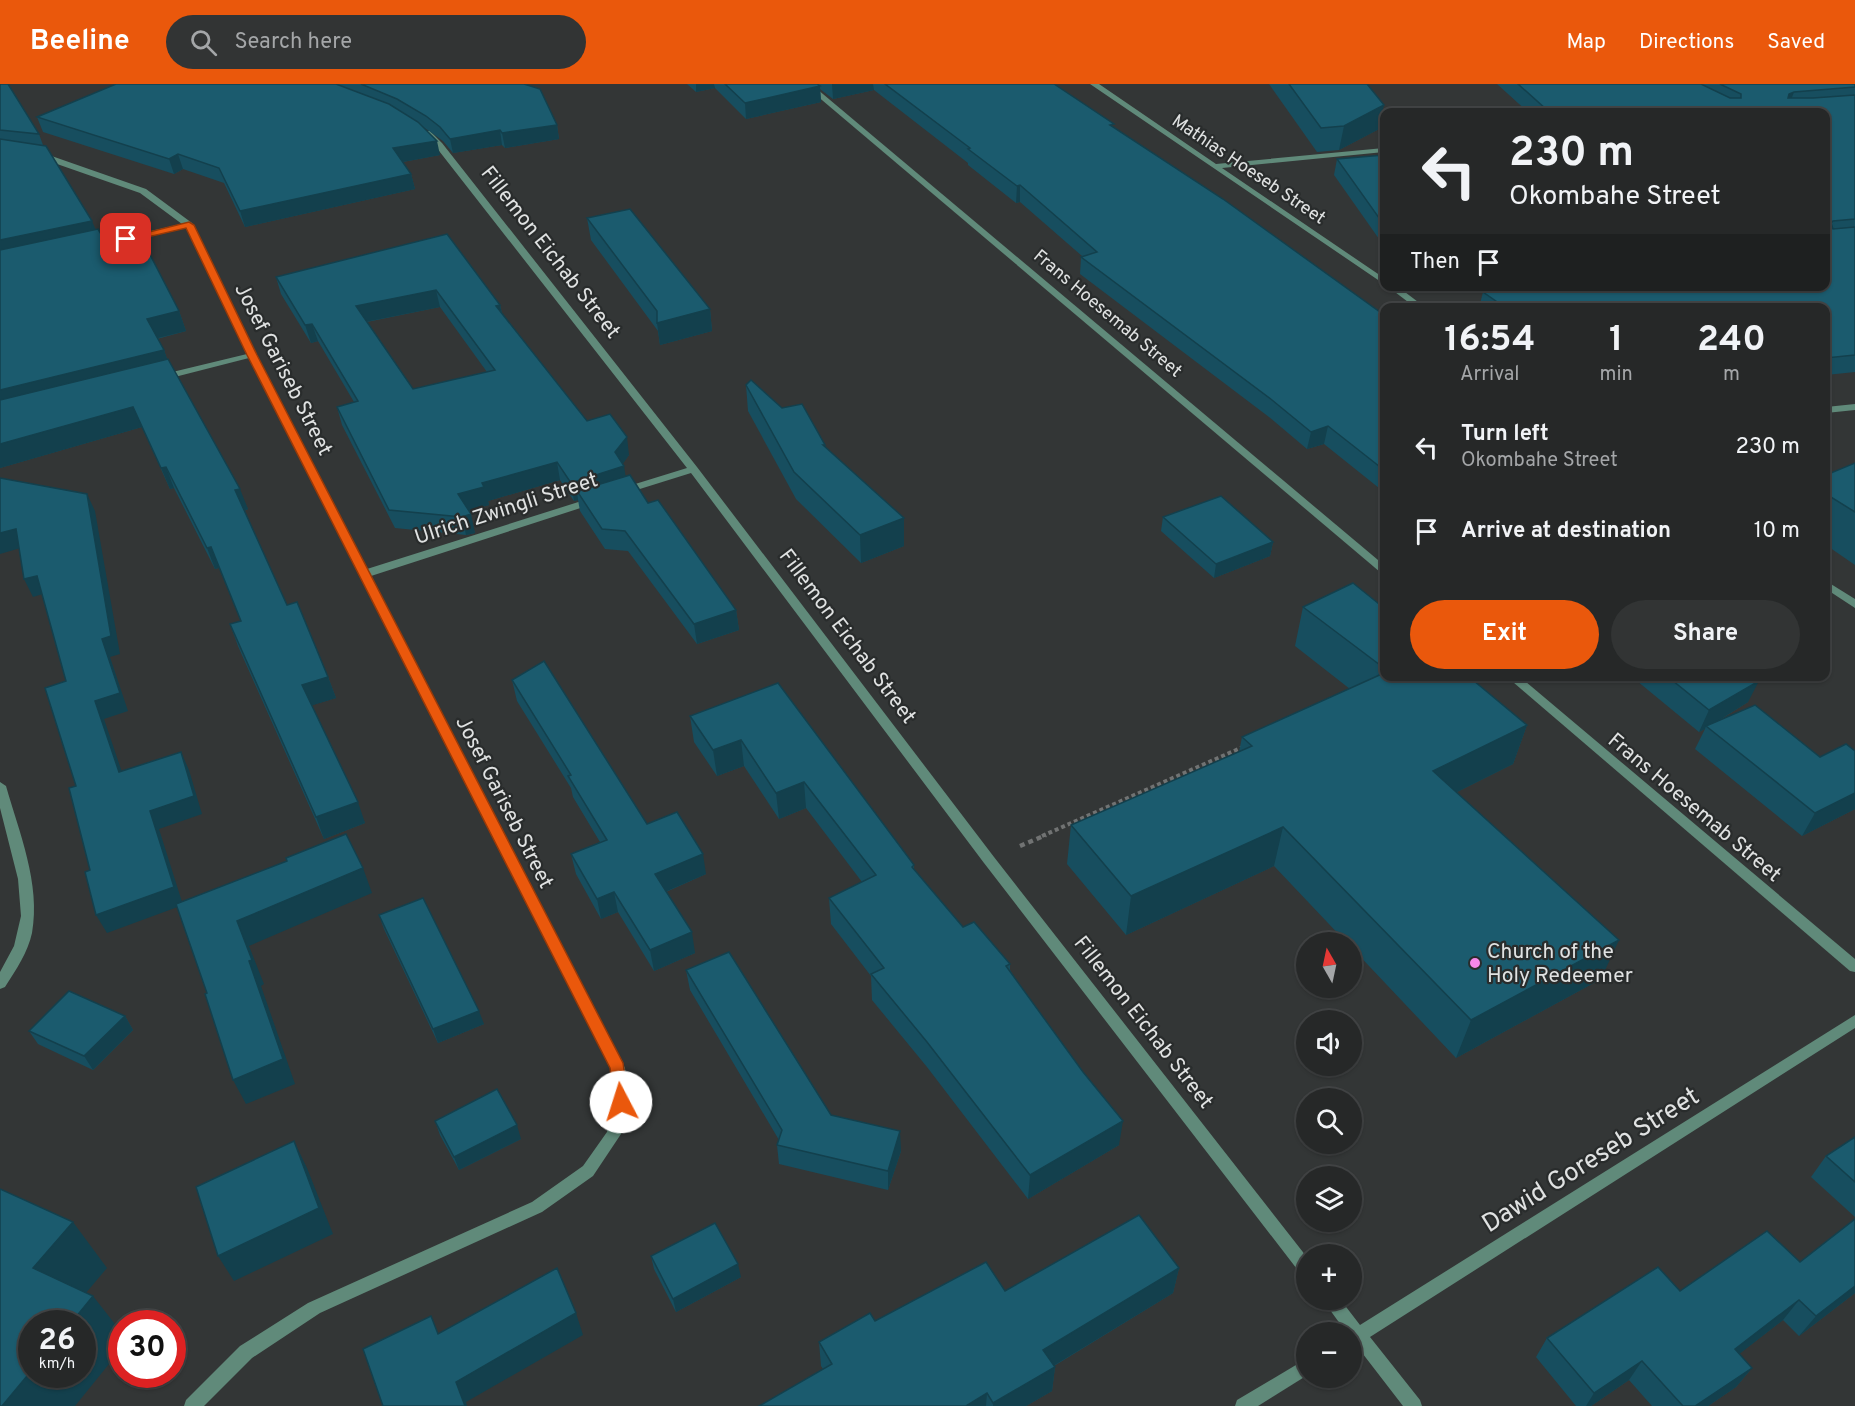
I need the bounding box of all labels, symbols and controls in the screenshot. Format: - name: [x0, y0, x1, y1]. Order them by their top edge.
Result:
- search box: [166, 15, 586, 69]
- text: Beeline: [30, 24, 130, 60]
- icon: search: [187, 26, 220, 59]
- text: Search here: [235, 29, 352, 56]
- text: Map: [1566, 29, 1606, 56]
- text: Directions: [1639, 29, 1734, 56]
- text: Saved: [1767, 29, 1825, 56]
- street label: Mathias Hoeseb Street: [1167, 110, 1330, 230]
- text: 230 m: [1509, 128, 1634, 181]
- icon: left: [1410, 132, 1488, 210]
- street label: Fillemon Eichab Street: [474, 161, 626, 345]
- text: Okombahe Street: [1509, 180, 1721, 214]
- pin: [100, 213, 151, 264]
- icon: arrive: [109, 222, 142, 255]
- street label: Frans Hoesemab Street: [1028, 245, 1186, 383]
- icon: arrive: [1472, 246, 1505, 279]
- text: Then: [1410, 249, 1460, 276]
- street label: Josef Gariseb Street: [227, 279, 338, 460]
- text: 16:54: [1444, 318, 1535, 364]
- text: 1: [1609, 318, 1623, 364]
- text: 240: [1697, 318, 1766, 364]
- text: Arrival: [1460, 362, 1520, 388]
- text: min: [1600, 362, 1633, 388]
- text: m: [1723, 362, 1740, 388]
- text: Turn left: [1461, 421, 1549, 448]
- icon: left: [1410, 431, 1443, 464]
- text: 230 m: [1736, 434, 1800, 461]
- text: Okombahe Street: [1461, 448, 1618, 474]
- street label: Ulrich Zwingli Street: [411, 467, 601, 552]
- icon: arrive: [1410, 515, 1443, 548]
- text: Arrive at destination: [1461, 518, 1671, 545]
- text: 10 m: [1754, 518, 1800, 545]
- street label: Fillemon Eichab Street: [772, 544, 921, 730]
- button: Exit: [1410, 600, 1599, 669]
- button: Share: [1611, 600, 1800, 669]
- street label: Josef Gariseb Street: [448, 712, 559, 893]
- street label: Frans Hoesemab Street: [1602, 728, 1786, 889]
- street label: Fillemon Eichab Street: [1067, 931, 1219, 1115]
- north arrow: [1296, 932, 1362, 998]
- map controls: [1296, 932, 1362, 1388]
- place label: Church of the Holy Redeemer: [1487, 939, 1633, 990]
- marker: Church of the Holy Redeemer: [1468, 956, 1482, 970]
- button: sound: [1296, 1010, 1362, 1076]
- position arrow: [589, 1070, 653, 1134]
- street label: Dawid Goreseb Street: [1476, 1081, 1706, 1241]
- button: search: [1296, 1088, 1362, 1154]
- button: layers: [1296, 1166, 1362, 1232]
- button: +: [1296, 1244, 1362, 1310]
- speed limit sign: 30: [108, 1310, 186, 1388]
- button: −: [1296, 1322, 1362, 1388]
- text: 26: [39, 1323, 75, 1360]
- text: km/h: [39, 1355, 75, 1374]

